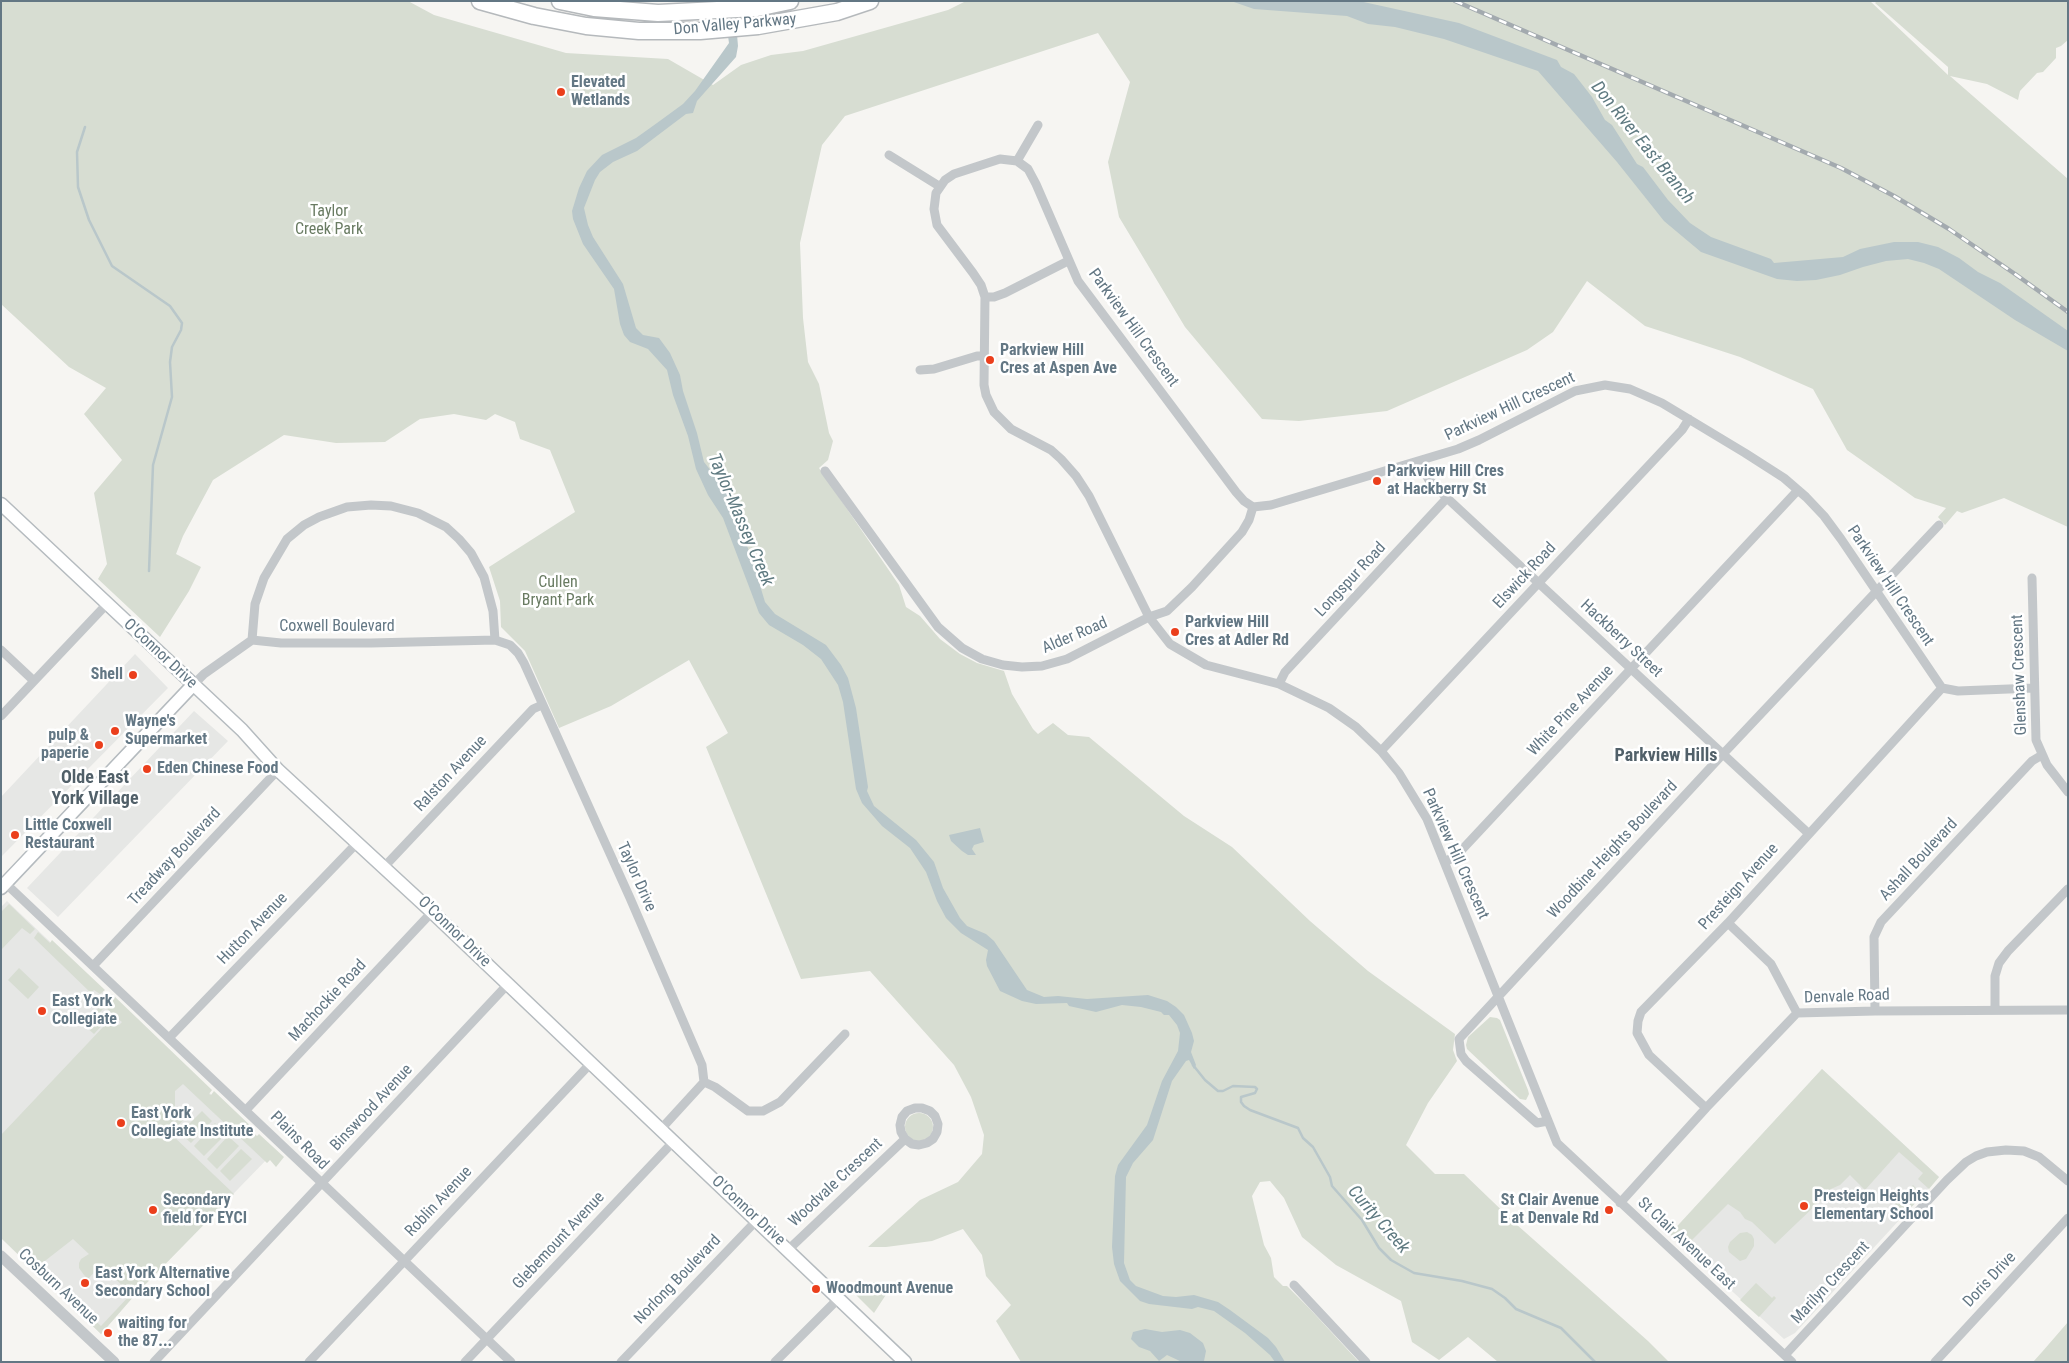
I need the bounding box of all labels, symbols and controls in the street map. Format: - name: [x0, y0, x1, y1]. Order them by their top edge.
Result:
- street label: Don Valley Parkway: [673, 10, 797, 40]
- place label: Elevated Wetlands: [571, 73, 630, 111]
- water label: Don River East Branch: [1586, 77, 1698, 209]
- marker: Elevated Wetlands: [555, 86, 567, 98]
- park label: Taylor Creek Park: [295, 202, 363, 240]
- street label: Parkview Hill Crescent: [1084, 265, 1182, 391]
- place label: Parkview Hill Cres at Aspen Ave: [1000, 341, 1117, 379]
- marker: Parkview Hill Cres at Aspen Ave: [984, 354, 996, 366]
- street label: Parkview Hill Crescent: [1442, 368, 1578, 446]
- water label: Taylor-Massey Creek: [702, 450, 778, 590]
- place label: Parkview Hill Cres at Hackberry St: [1387, 462, 1504, 500]
- marker: Parkview Hill Cres at Hackberry St: [1371, 475, 1383, 487]
- street label: Parkview Hill Crescent: [1843, 522, 1937, 650]
- street label: Longspur Road: [1312, 539, 1390, 621]
- street label: Elswick Road: [1490, 539, 1560, 613]
- park label: Cullen Bryant Park: [522, 573, 594, 611]
- street label: Hackberry Street: [1576, 596, 1666, 682]
- place label: Parkview Hill Cres at Adler Rd: [1185, 613, 1289, 651]
- street label: Alder Road: [1039, 614, 1111, 658]
- street label: Glenshaw Crescent: [2008, 614, 2032, 736]
- street label: O'Connor Drive: [119, 615, 201, 693]
- street label: Coxwell Boulevard: [279, 617, 395, 637]
- marker: Parkview Hill Cres at Adler Rd: [1169, 626, 1181, 638]
- street label: White Pine Avenue: [1524, 662, 1618, 760]
- place label: Shell: [91, 665, 123, 685]
- marker: Shell: [127, 669, 139, 681]
- place label: Wayne's Supermarket: [125, 712, 207, 750]
- marker: Wayne's Supermarket: [109, 725, 121, 737]
- place label: pulp & paperie: [41, 726, 89, 764]
- street label: Ralston Avenue: [411, 732, 491, 816]
- marker: pulp & paperie: [93, 739, 105, 751]
- district label: Parkview Hills: [1615, 745, 1717, 767]
- place label: Eden Chinese Food: [157, 759, 278, 779]
- marker: Eden Chinese Food: [141, 763, 153, 775]
- district label: Olde East York Village: [51, 767, 139, 810]
- street label: Woodbine Heights Boulevard: [1544, 777, 1682, 923]
- street label: Parkview Hill Crescent: [1418, 786, 1492, 922]
- street label: Treadway Boulevard: [125, 804, 225, 910]
- street label: Ashall Boulevard: [1876, 815, 1962, 905]
- place label: Little Coxwell Restaurant: [25, 816, 112, 854]
- marker: Little Coxwell Restaurant: [9, 829, 21, 841]
- street label: Taylor Drive: [612, 839, 660, 915]
- street label: Presteign Avenue: [1695, 840, 1783, 934]
- street label: Hutton Avenue: [214, 889, 292, 969]
- street label: O'Connor Drive: [414, 893, 494, 971]
- street label: Machockie Road: [285, 956, 371, 1046]
- street label: Denvale Road: [1804, 986, 1890, 1008]
- place label: East York Collegiate: [52, 992, 117, 1030]
- marker: East York Collegiate: [36, 1005, 48, 1017]
- street label: Binswood Avenue: [327, 1061, 417, 1155]
- place label: East York Collegiate Institute: [131, 1104, 253, 1142]
- street label: Plains Road: [266, 1108, 332, 1174]
- marker: East York Collegiate Institute: [115, 1117, 127, 1129]
- street label: Woodvale Crescent: [785, 1135, 887, 1231]
- street label: Roblin Avenue: [402, 1163, 476, 1241]
- street label: O'Connor Drive: [707, 1172, 789, 1250]
- water label: Curity Creek: [1342, 1181, 1414, 1259]
- place label: Presteign Heights Elementary School: [1814, 1187, 1933, 1225]
- street label: Glebemount Avenue: [509, 1188, 609, 1294]
- place label: Secondary field for EYCI: [163, 1191, 247, 1229]
- place label: St Clair Avenue E at Denvale Rd: [1500, 1191, 1599, 1229]
- street label: St Clair Avenue East: [1633, 1194, 1739, 1294]
- marker: Presteign Heights Elementary School: [1798, 1200, 1810, 1212]
- marker: Secondary field for EYCI: [147, 1204, 159, 1216]
- marker: St Clair Avenue E at Denvale Rd: [1603, 1204, 1615, 1216]
- street label: Norlong Boulevard: [631, 1231, 725, 1329]
- street label: Marilyn Crescent: [1788, 1238, 1874, 1328]
- street label: Cosburn Avenue: [14, 1245, 102, 1329]
- street label: Doris Drive: [1960, 1248, 2020, 1312]
- place label: East York Alternative Secondary School: [95, 1264, 230, 1302]
- marker: East York Alternative Secondary School: [79, 1277, 91, 1289]
- place label: Woodmount Avenue: [826, 1279, 953, 1299]
- marker: Woodmount Avenue: [810, 1283, 822, 1295]
- place label: waiting for the 87...: [118, 1314, 187, 1352]
- marker: waiting for the 87...: [102, 1327, 114, 1339]

